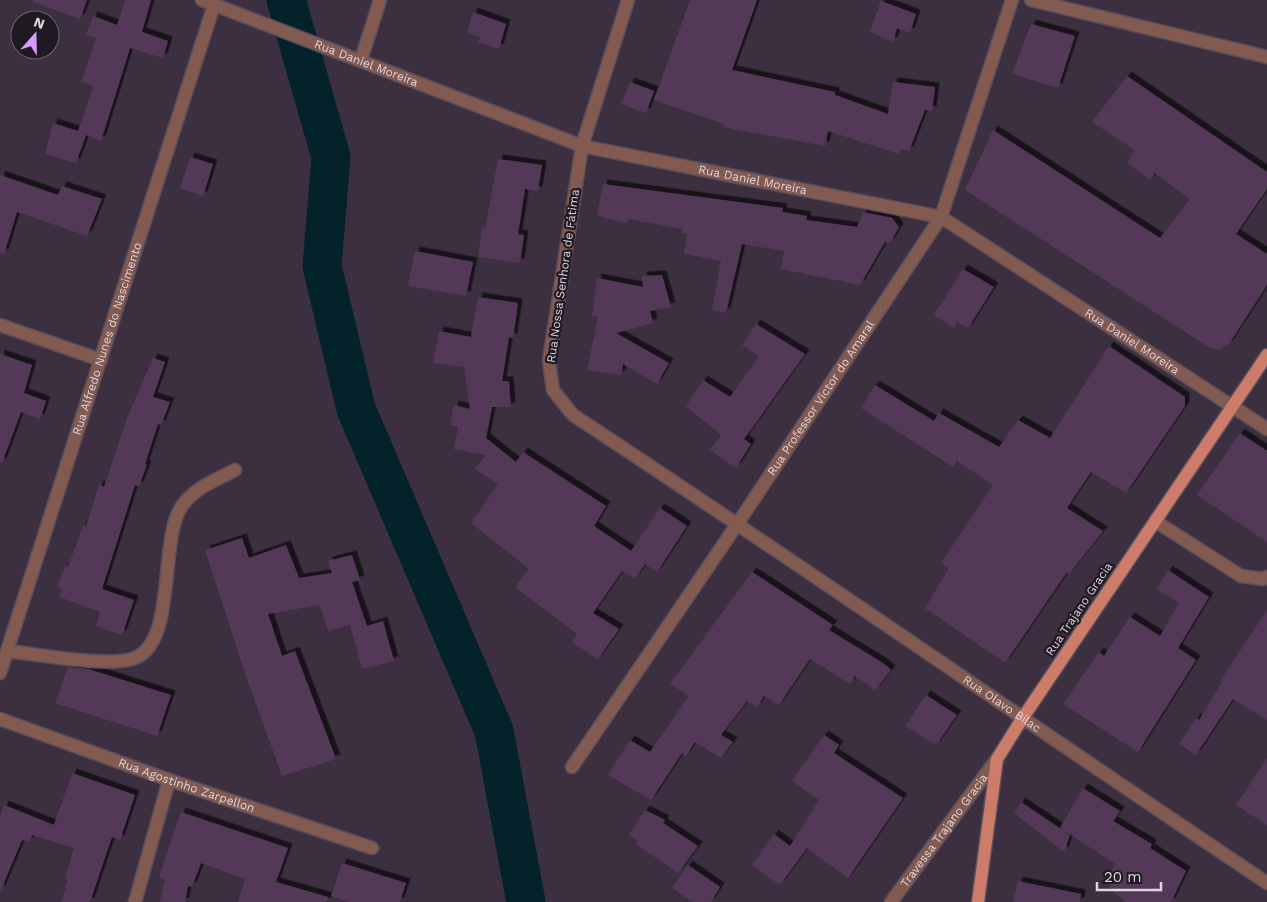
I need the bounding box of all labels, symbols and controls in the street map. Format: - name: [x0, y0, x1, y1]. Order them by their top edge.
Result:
- north arrow: [10, 10, 60, 60]
- text: N: [32, 13, 47, 32]
- street label: Rua Daniel Moreira: [312, 37, 420, 89]
- street label: Rua Daniel Moreira: [697, 162, 808, 197]
- street label: Rua Nossa Senhora de Fátima: [544, 188, 582, 364]
- street label: Rua Alfredo Nunes do Nascimento: [70, 241, 145, 437]
- street label: Rua Daniel Moreira: [1082, 305, 1182, 377]
- street label: Rua Professor Victor do Amaral: [764, 318, 877, 478]
- street label: Rua Trajano Gracia: [1043, 560, 1115, 658]
- street label: Rua Olavo Bilac: [960, 672, 1044, 735]
- street label: Rua Agostinho Zarpellon: [116, 755, 257, 815]
- street label: Travessa Trajano Gracia: [897, 771, 991, 890]
- scale bar: [1097, 860, 1161, 892]
- text: 20 m: [1104, 868, 1142, 886]

